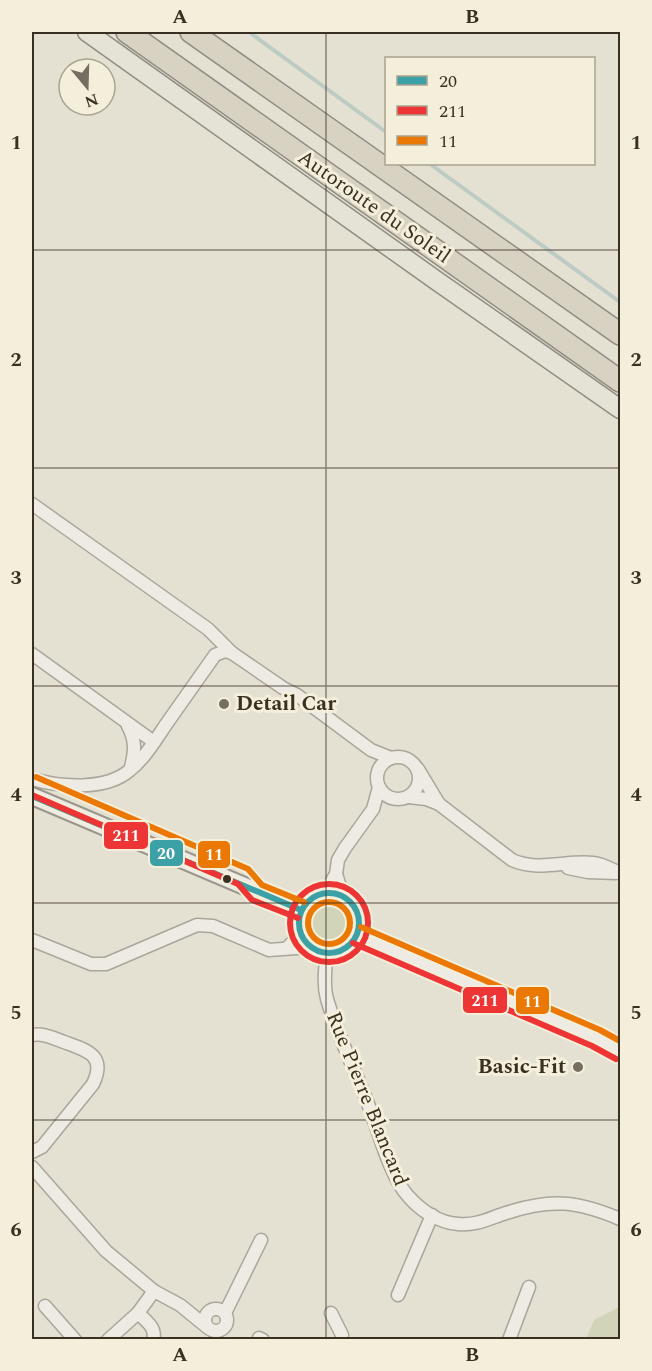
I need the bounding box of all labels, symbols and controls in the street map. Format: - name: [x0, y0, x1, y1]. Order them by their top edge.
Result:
- text: A: [172, 2, 188, 32]
- text: B: [465, 2, 479, 32]
- north arrow: [57, 57, 117, 117]
- legend: [385, 57, 595, 165]
- text: 20: [439, 68, 457, 95]
- text: N: [81, 87, 102, 114]
- text: 211: [439, 98, 466, 125]
- text: 1: [10, 128, 22, 158]
- text: 11: [439, 128, 457, 155]
- text: 1: [630, 128, 642, 158]
- street label: Autoroute du Soleil: [291, 142, 457, 272]
- text: 2: [10, 345, 22, 375]
- text: 2: [630, 345, 642, 375]
- text: 3: [10, 563, 22, 593]
- text: 3: [630, 563, 642, 593]
- place label: Detail Car: [236, 688, 336, 720]
- marker: Detail Car: [217, 697, 231, 711]
- text: 4: [10, 780, 22, 810]
- text: 4: [630, 780, 642, 810]
- line badge: 211: [103, 821, 149, 850]
- text: 211: [113, 824, 139, 848]
- line badge: 20: [149, 839, 184, 867]
- line badge: 11: [197, 840, 231, 869]
- text: 20: [157, 842, 175, 866]
- text: 11: [205, 843, 223, 867]
- unlabelled marker: [221, 873, 233, 885]
- line badge: 211: [462, 986, 508, 1014]
- line badge: 11: [515, 986, 550, 1015]
- text: 211: [472, 989, 498, 1013]
- text: 11: [523, 990, 541, 1014]
- text: 5: [10, 998, 22, 1028]
- text: 5: [630, 998, 642, 1028]
- street label: Rue Pierre Blancard: [317, 1007, 417, 1191]
- place label: Basic-Fit: [478, 1051, 566, 1083]
- marker: Basic-Fit: [571, 1060, 585, 1074]
- text: 6: [10, 1215, 22, 1245]
- text: 6: [630, 1215, 642, 1245]
- text: A: [172, 1340, 188, 1370]
- text: B: [465, 1340, 479, 1370]

